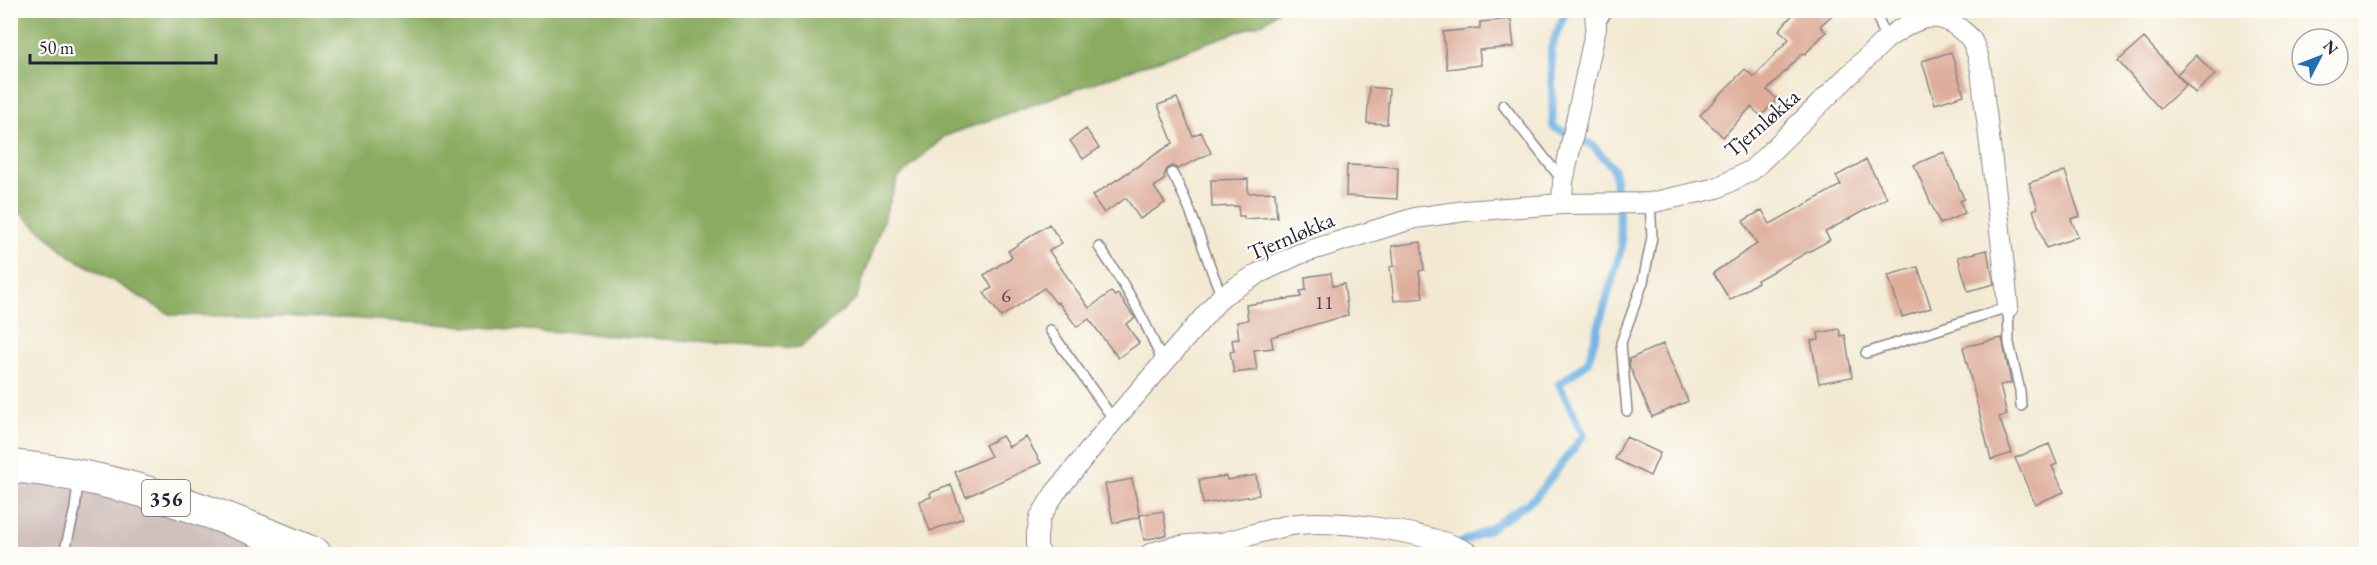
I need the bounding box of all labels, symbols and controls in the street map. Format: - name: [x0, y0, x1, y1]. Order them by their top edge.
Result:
- scale bar: [30, 27, 216, 65]
- north arrow: [2290, 27, 2350, 87]
- text: N: [2319, 35, 2343, 59]
- text: 50 m: [39, 36, 74, 59]
- street label: Tjernløkka: [1718, 82, 1806, 164]
- street label: Tjernløkka: [1243, 205, 1339, 267]
- house number: 6: [1001, 282, 1011, 308]
- house number: 11: [1314, 289, 1334, 315]
- road number: 356: [142, 480, 190, 516]

